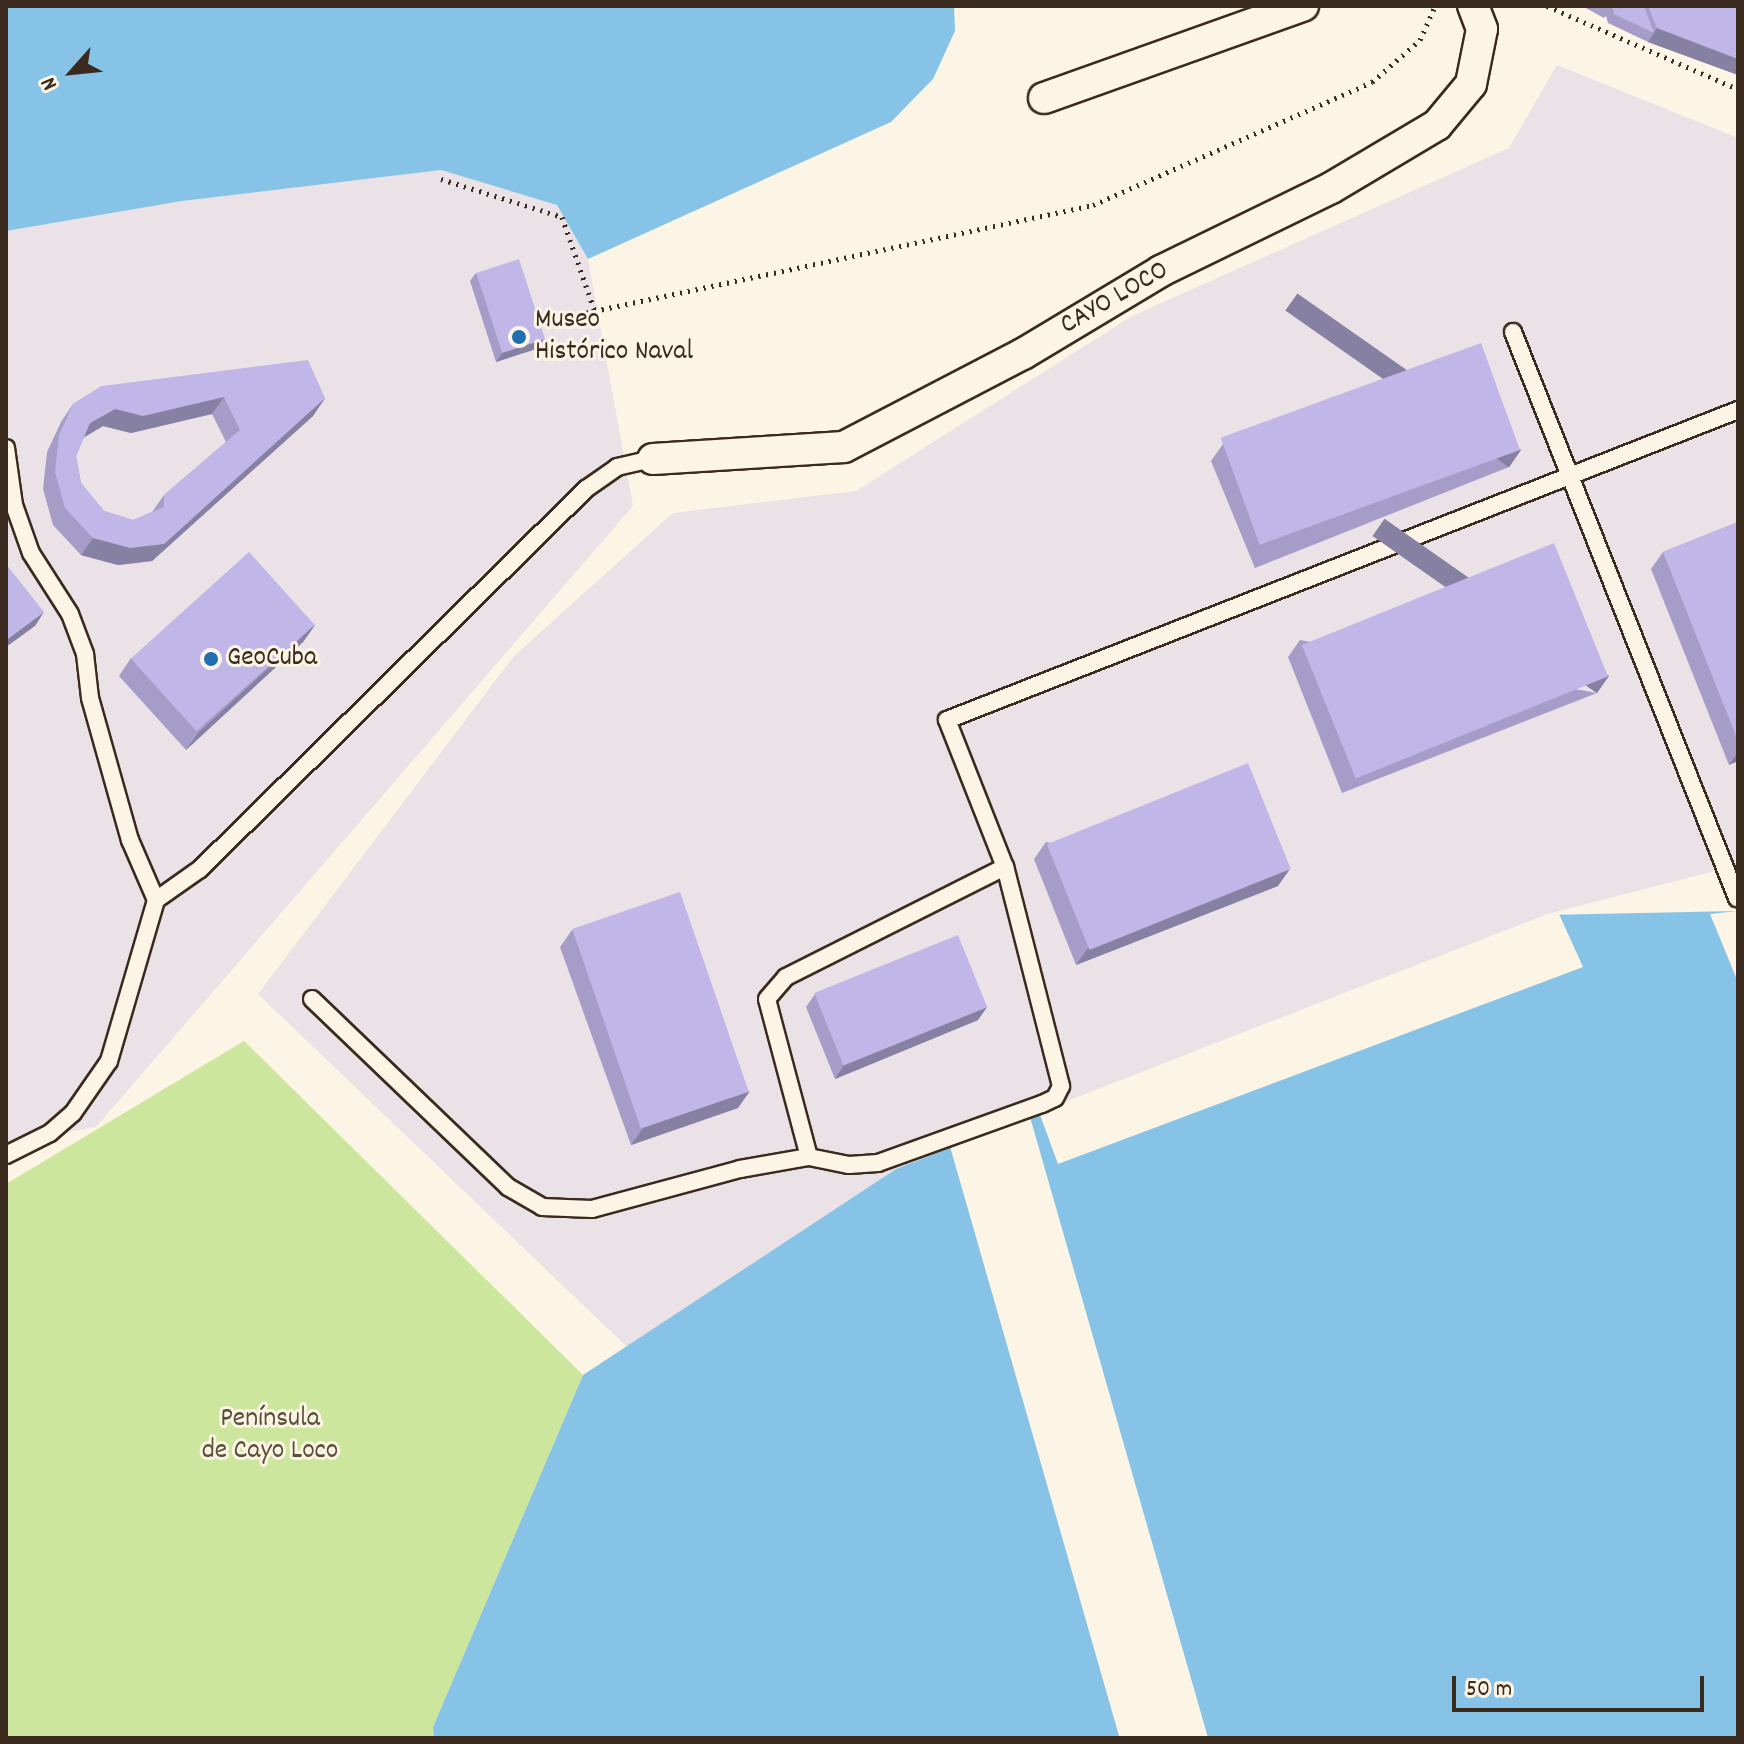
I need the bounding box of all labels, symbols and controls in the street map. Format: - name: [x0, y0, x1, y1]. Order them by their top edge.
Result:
- north arrow: [32, 32, 112, 112]
- text: N: [34, 71, 66, 95]
- street label: CAYO LOCO: [1055, 255, 1175, 343]
- place label: Museo Histórico Naval: [535, 304, 693, 370]
- marker: Museo Histórico Naval: [510, 328, 528, 346]
- place label: GeoCuba: [227, 642, 317, 676]
- marker: GeoCuba: [202, 650, 220, 668]
- park label: Península de Cayo Loco: [202, 1403, 338, 1469]
- scale bar: [1456, 1660, 1708, 1710]
- text: 50 m: [1466, 1673, 1512, 1707]

